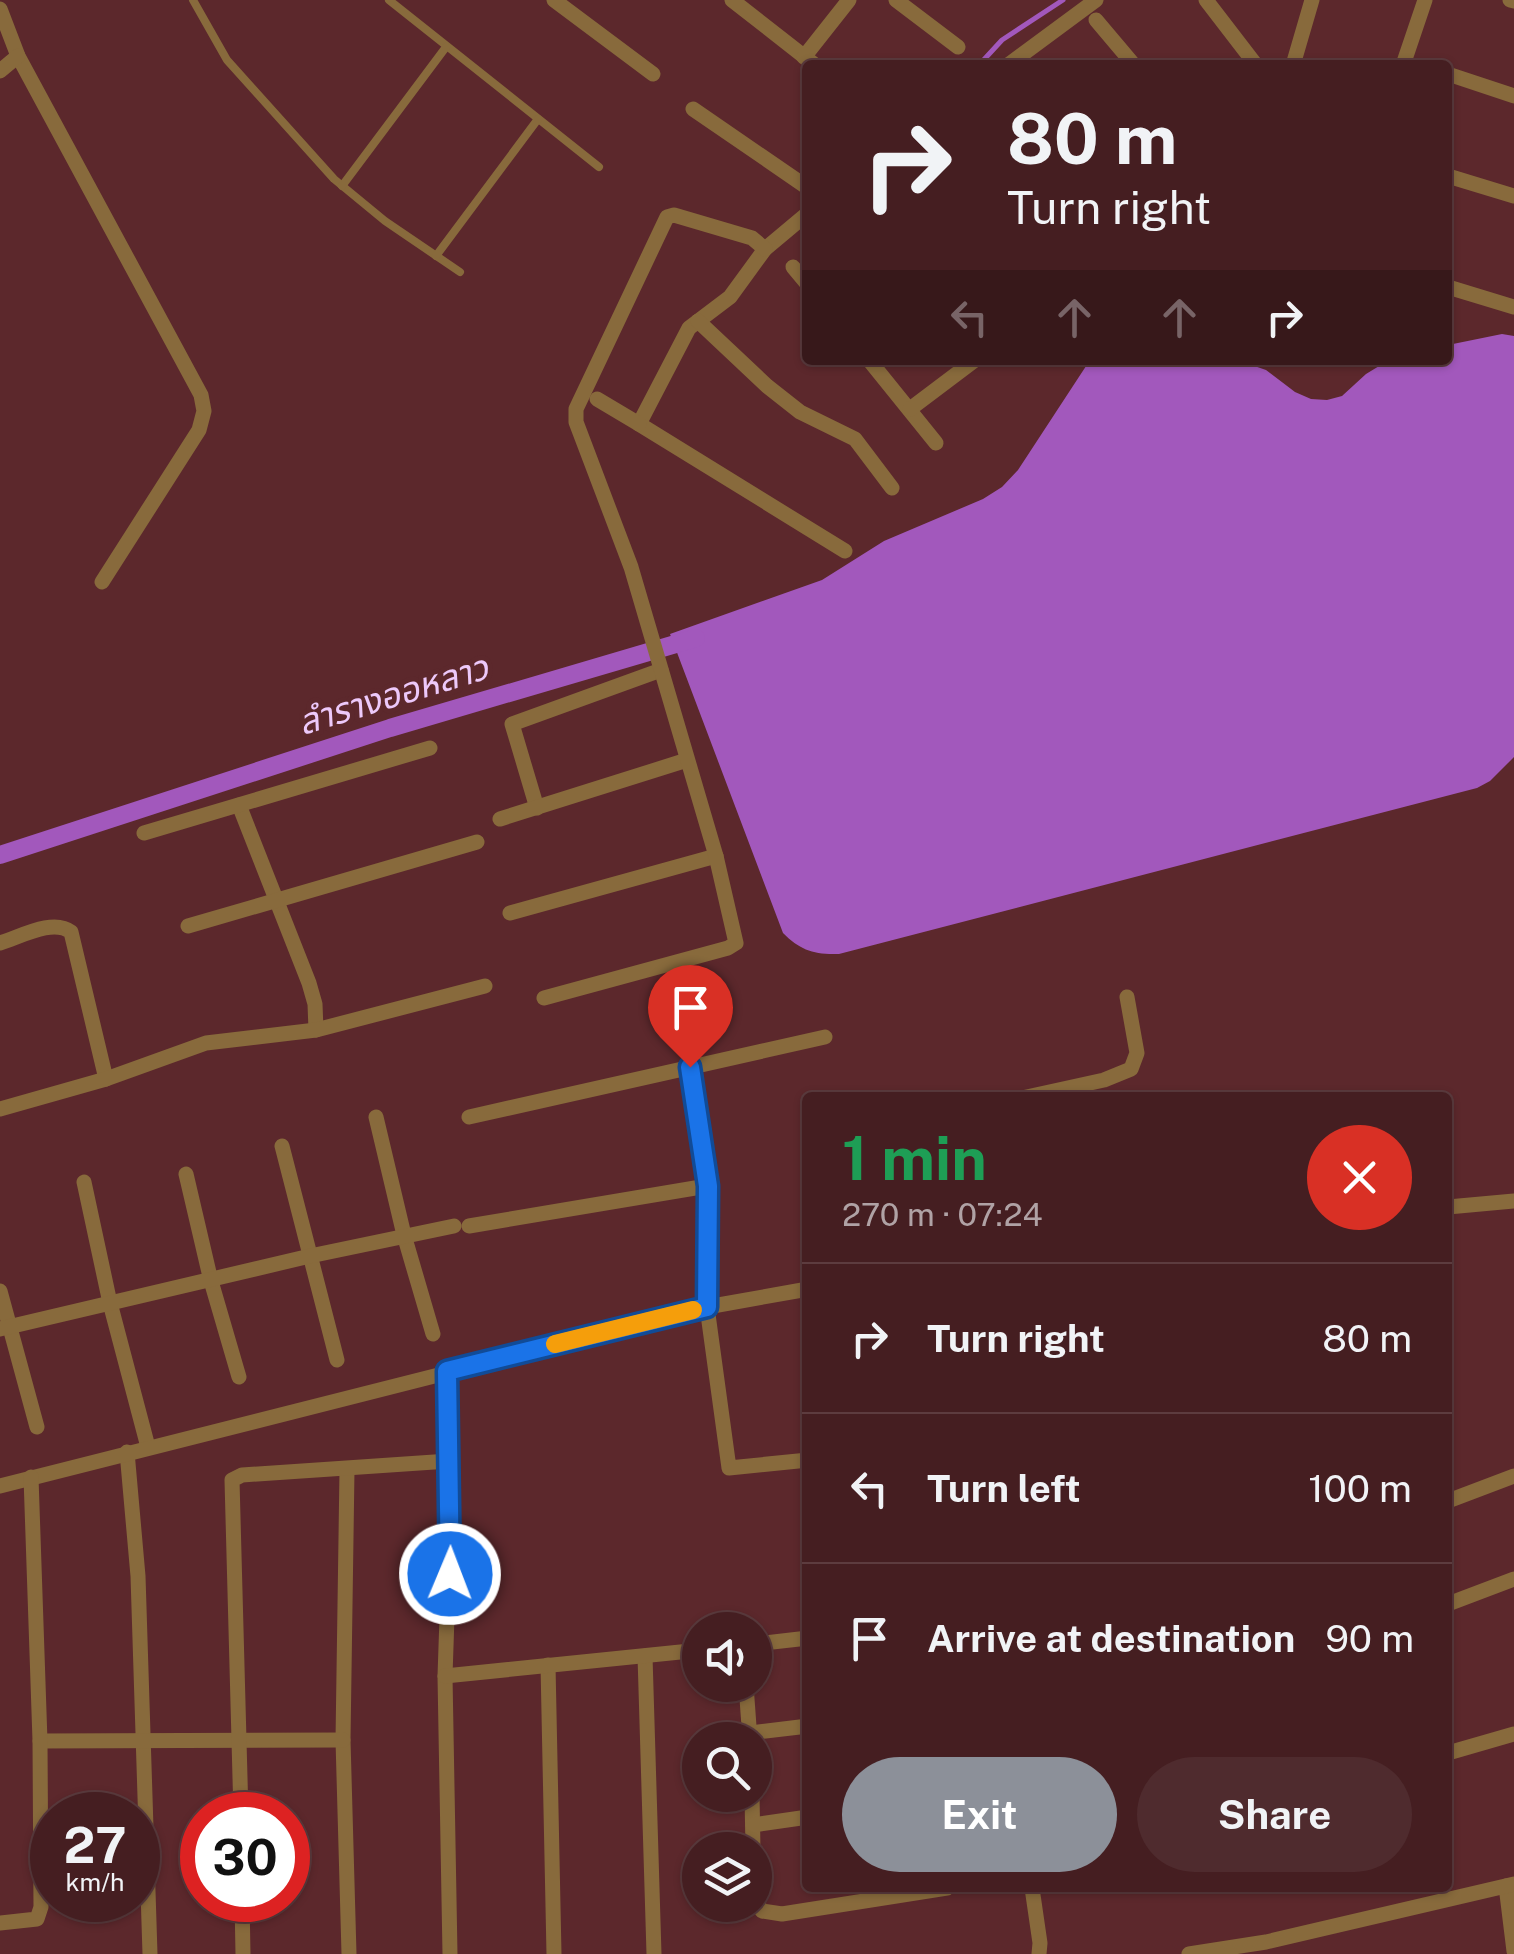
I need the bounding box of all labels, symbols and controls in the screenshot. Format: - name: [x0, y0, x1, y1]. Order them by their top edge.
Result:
- text: 80 m: [1007, 97, 1177, 180]
- icon: right: [842, 100, 972, 230]
- text: Turn right: [1007, 181, 1211, 234]
- icon: left: [942, 290, 997, 345]
- icon: ahead: [1047, 290, 1102, 345]
- icon: ahead: [1152, 290, 1207, 345]
- icon: right: [1257, 290, 1312, 345]
- water label: ลำรางออหลาว: [293, 646, 494, 743]
- pin: [648, 965, 733, 1068]
- icon: arrive: [663, 980, 718, 1035]
- text: 1 min: [842, 1123, 987, 1194]
- button: close: [1307, 1125, 1412, 1230]
- text: 270 m · 07:24: [842, 1196, 1043, 1233]
- icon: right: [842, 1311, 897, 1366]
- text: Turn right: [927, 1316, 1105, 1361]
- text: 80 m: [1322, 1316, 1412, 1361]
- icon: left: [842, 1461, 897, 1516]
- text: Turn left: [927, 1466, 1081, 1511]
- text: 100 m: [1308, 1466, 1412, 1511]
- position arrow: [398, 1522, 502, 1626]
- icon: arrive: [842, 1611, 897, 1666]
- map controls: [682, 1612, 772, 1922]
- button: sound: [682, 1612, 772, 1702]
- text: Arrive at destination: [927, 1616, 1295, 1661]
- text: 90 m: [1325, 1616, 1414, 1661]
- button: search: [682, 1722, 772, 1812]
- button: Exit: [842, 1757, 1117, 1872]
- button: Share: [1137, 1757, 1412, 1872]
- speed limit sign: 30: [180, 1792, 310, 1922]
- text: 27: [63, 1815, 127, 1874]
- button: layers: [682, 1832, 772, 1922]
- text: km/h: [66, 1867, 124, 1897]

